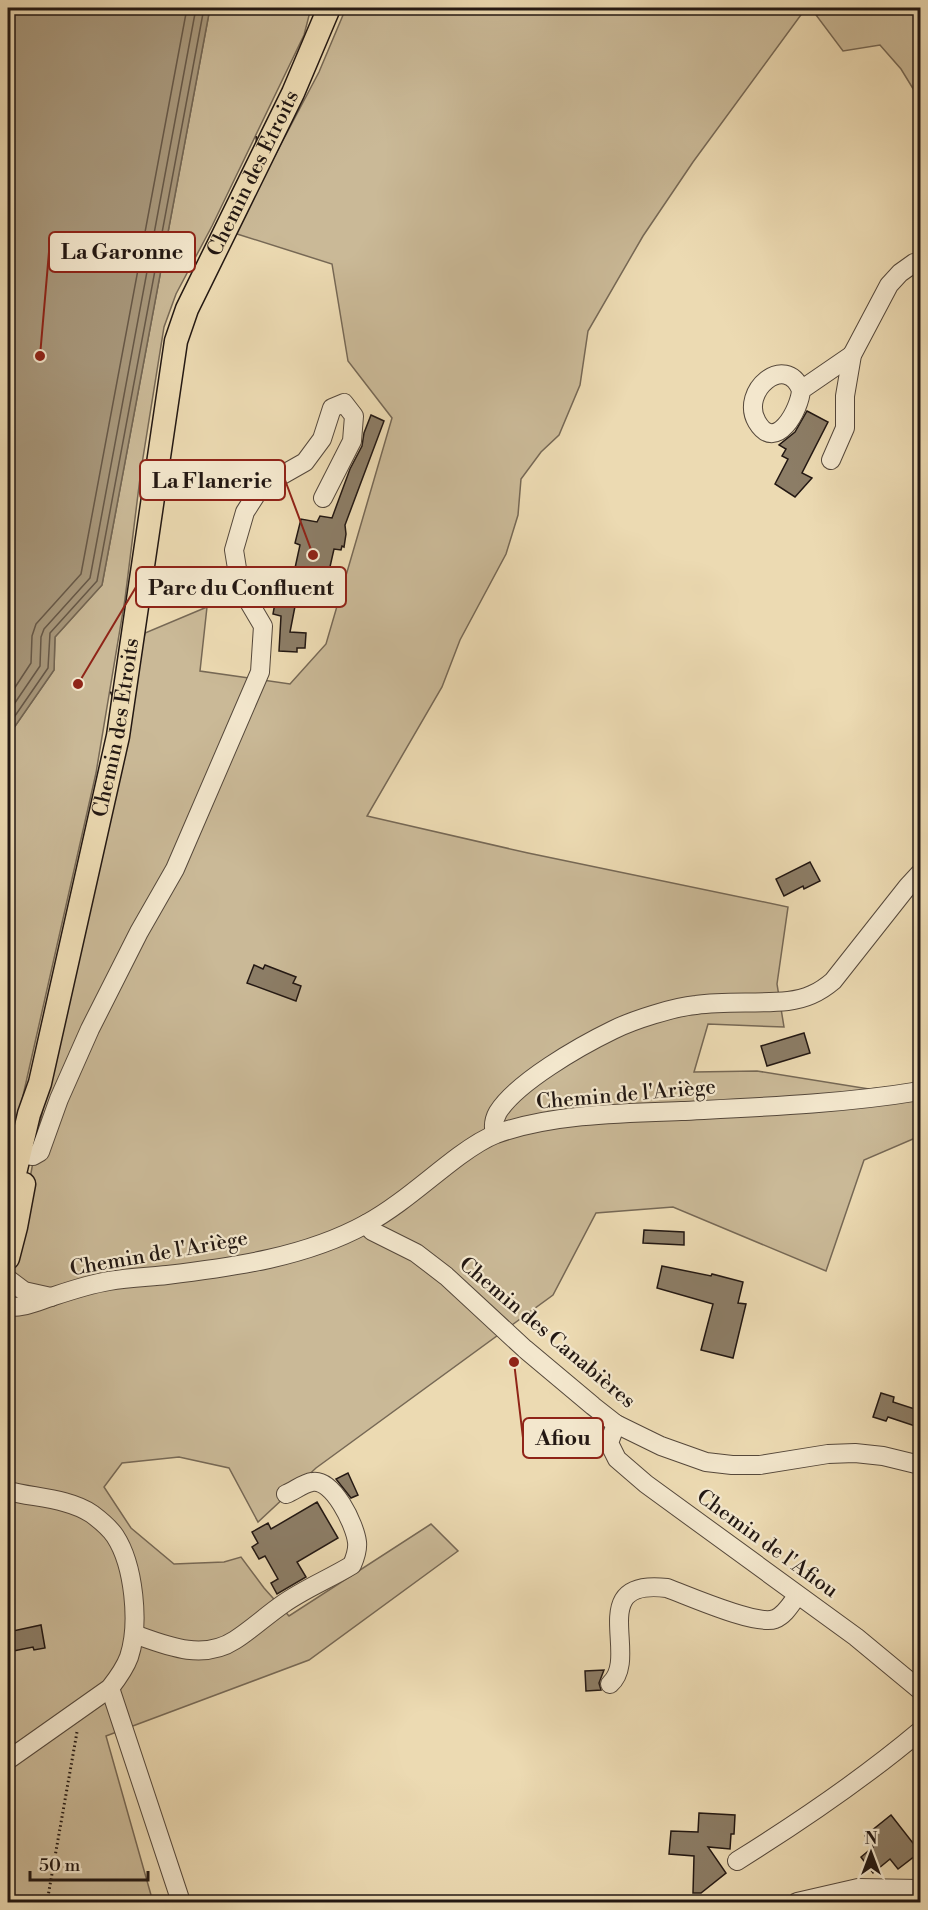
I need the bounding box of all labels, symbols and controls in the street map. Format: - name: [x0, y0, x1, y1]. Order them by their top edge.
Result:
- street label: Chemin des Étroits: [202, 86, 305, 261]
- callout: La Garonne: [49, 232, 195, 272]
- text: La Garonne: [61, 239, 183, 266]
- callout: La Flanerie: [140, 460, 285, 500]
- text: La Flanerie: [152, 468, 272, 495]
- callout: Parc du Confluent: [136, 567, 346, 607]
- text: Parc du Confluent: [148, 575, 334, 602]
- street label: Chemin des Étroits: [87, 636, 145, 820]
- street label: Chemin de l'Ariège: [535, 1074, 717, 1116]
- street label: Chemin de l'Ariège: [68, 1226, 250, 1282]
- street label: Chemin des Canabières: [454, 1252, 640, 1414]
- callout: Afiou: [523, 1418, 603, 1458]
- text: Afiou: [534, 1425, 591, 1452]
- street label: Chemin de l'Afiou: [691, 1484, 843, 1604]
- north arrow: [841, 1823, 901, 1883]
- text: N: [865, 1829, 878, 1849]
- scale bar: [30, 1844, 148, 1882]
- text: 50 m: [39, 1854, 81, 1877]

